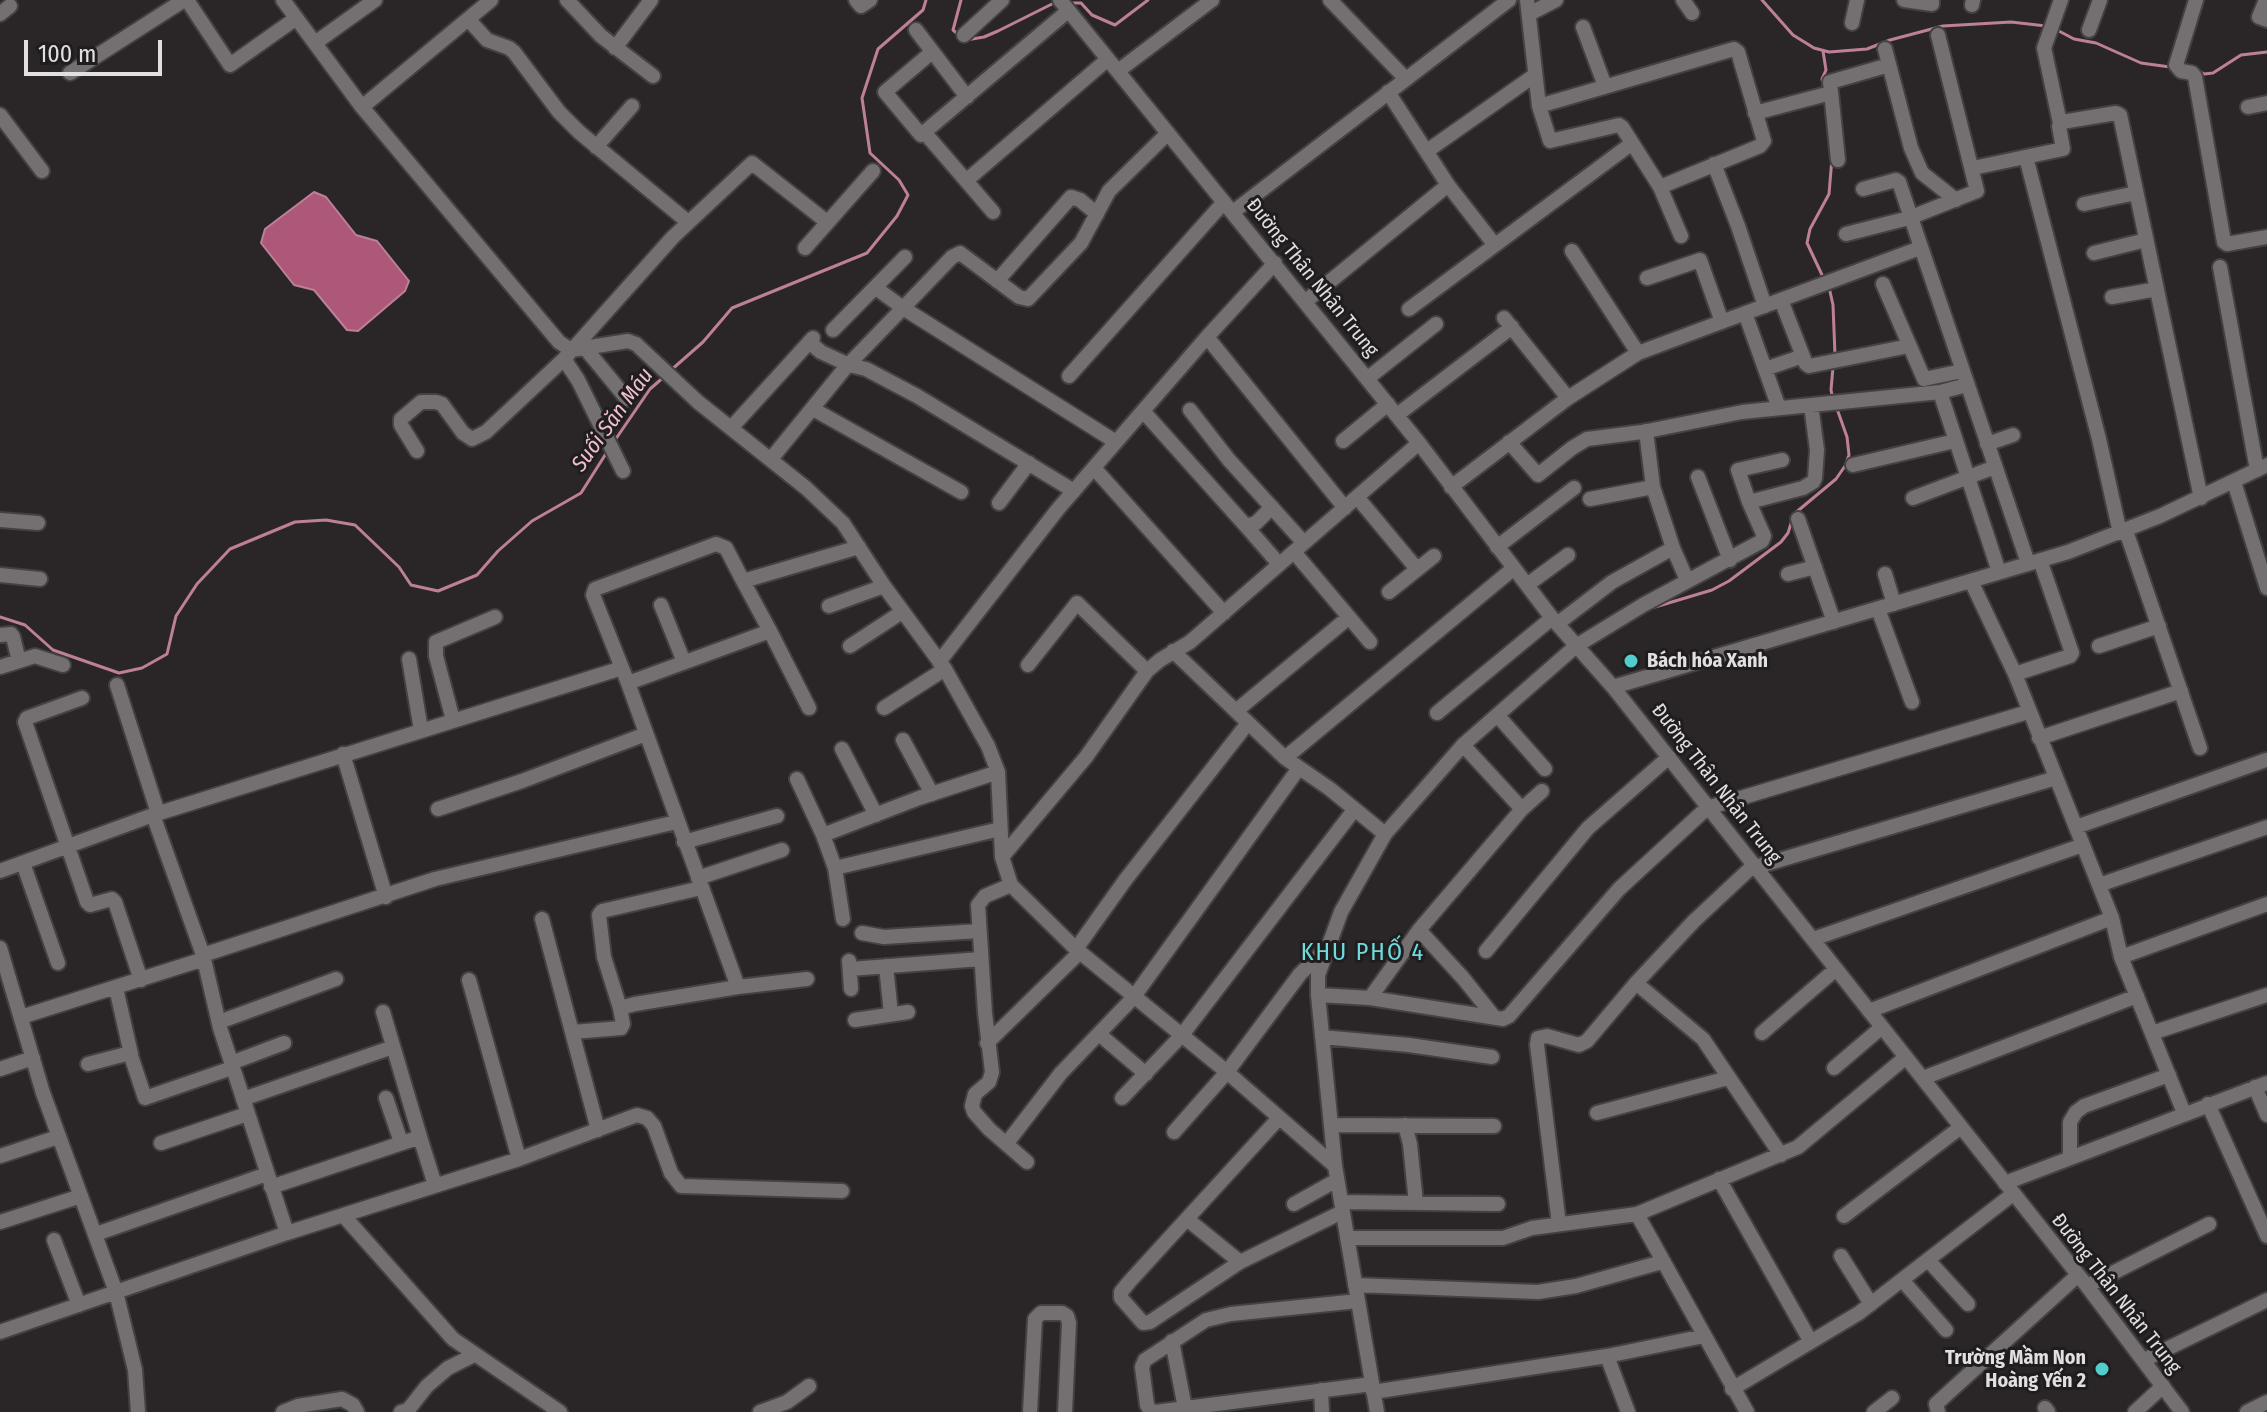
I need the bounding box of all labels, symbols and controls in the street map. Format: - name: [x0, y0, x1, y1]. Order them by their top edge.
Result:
- scale bar: [28, 24, 166, 74]
- text: 100 m: [38, 40, 96, 68]
- street label: Đường Thân Nhân Trung: [1241, 194, 1383, 362]
- water label: Suối Săn Máu: [567, 363, 659, 477]
- place label: Bách hóa Xanh: [1647, 649, 1768, 673]
- marker: Bách hóa Xanh: [1622, 652, 1640, 670]
- street label: Đường Thân Nhân Trung: [1646, 699, 1786, 869]
- district label: KHU PHỐ 4: [1301, 939, 1425, 967]
- street label: Đường Thân Nhân Trung: [2046, 1209, 2186, 1379]
- place label: Trường Mầm Non Hoàng Yến 2: [1945, 1346, 2086, 1393]
- marker: Trường Mầm Non Hoàng Yến 2: [2093, 1360, 2111, 1378]

